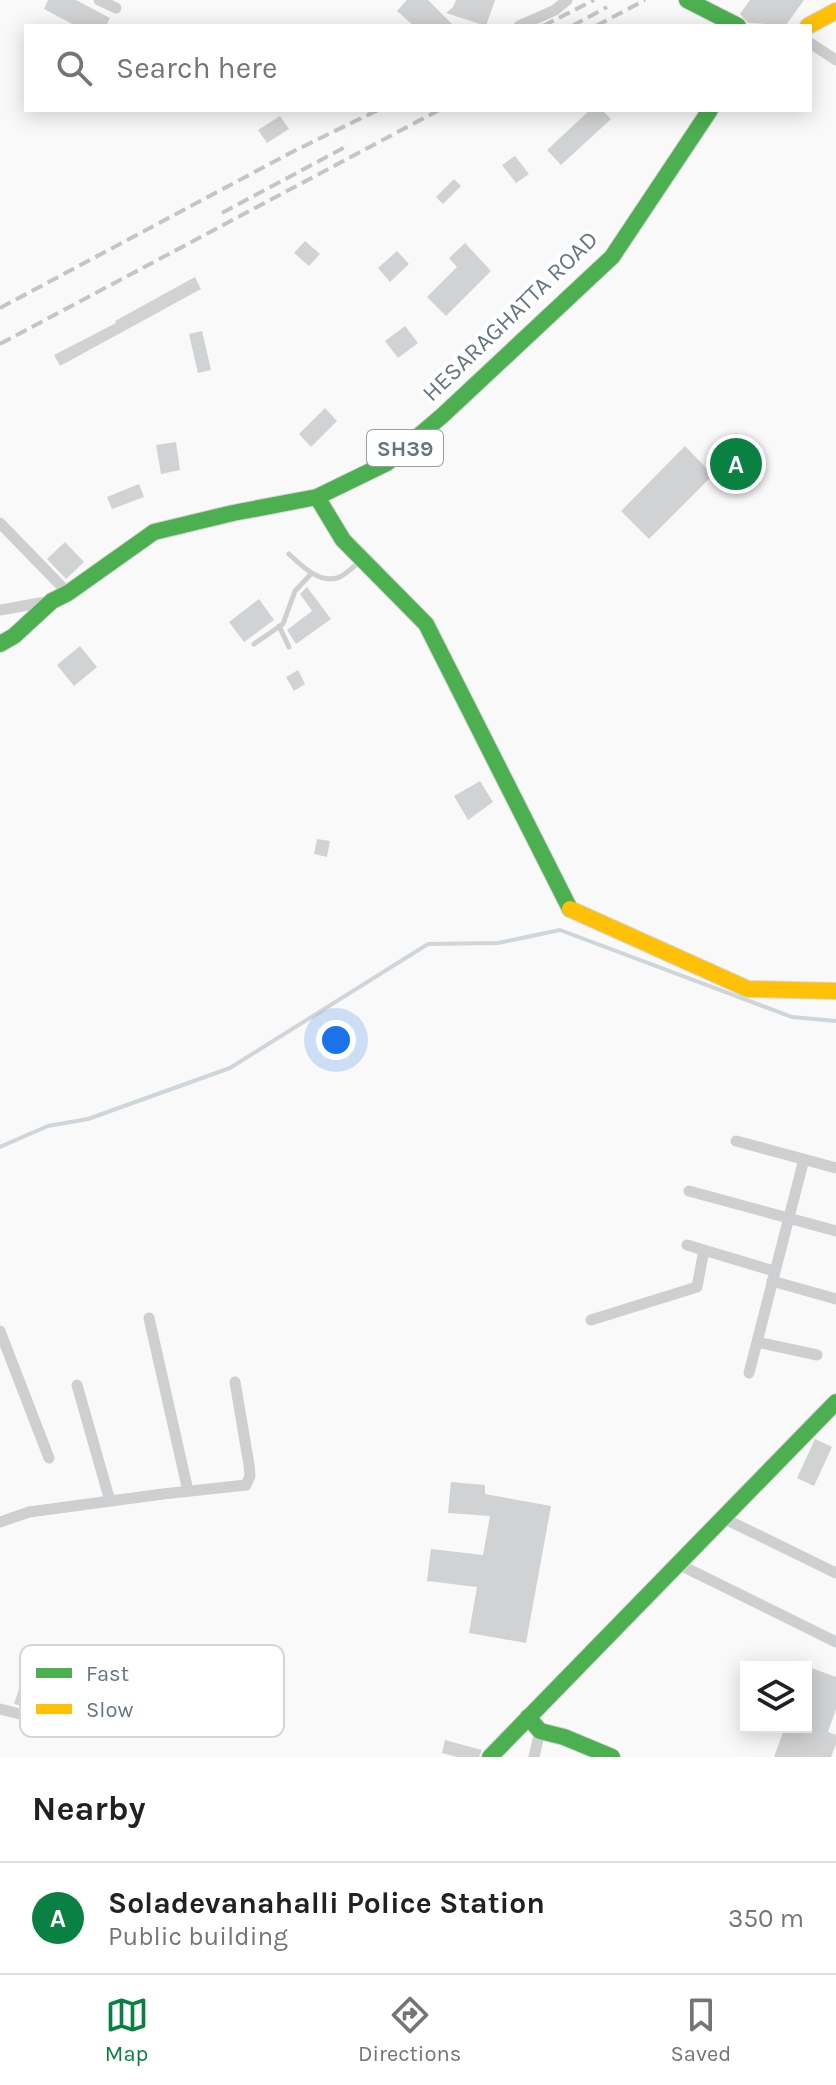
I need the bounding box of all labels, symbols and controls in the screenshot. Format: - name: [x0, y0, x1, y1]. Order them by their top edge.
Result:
- search box: [24, 24, 812, 112]
- icon: search: [52, 46, 96, 90]
- text: Search here: [116, 50, 277, 86]
- street label: HESARAGHATTA ROAD: [416, 225, 604, 407]
- road number: SH39: [367, 430, 443, 466]
- pin: A: [710, 434, 762, 494]
- your location: [316, 1020, 356, 1060]
- legend: [20, 1645, 284, 1737]
- text: Fast: [86, 1661, 129, 1687]
- map controls: [740, 1661, 812, 1733]
- button: layers: [740, 1661, 812, 1733]
- text: Slow: [86, 1697, 133, 1723]
- text: Nearby: [32, 1789, 146, 1829]
- text: Soladevanahalli Police Station: [108, 1885, 545, 1921]
- text: A: [50, 1903, 66, 1934]
- text: 350 m: [728, 1903, 804, 1934]
- text: Public building: [108, 1921, 288, 1952]
- tab: Map: [105, 1993, 149, 2067]
- tab: Directions: [358, 1993, 461, 2067]
- tab: Saved: [671, 1993, 731, 2067]

